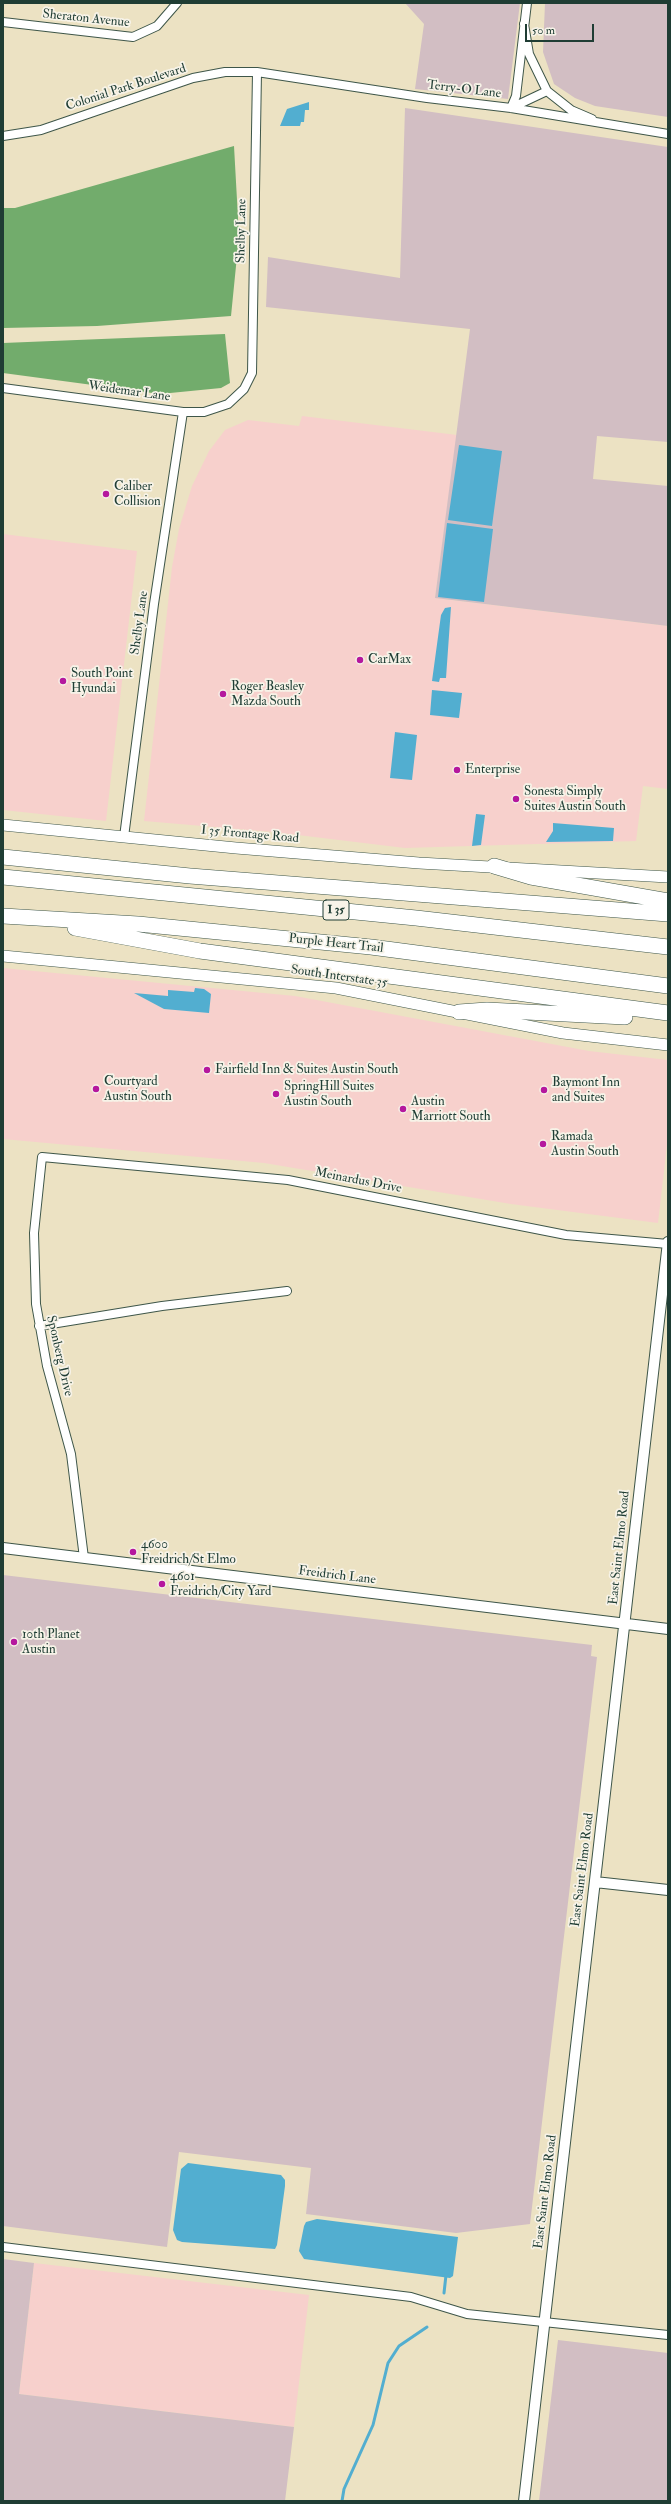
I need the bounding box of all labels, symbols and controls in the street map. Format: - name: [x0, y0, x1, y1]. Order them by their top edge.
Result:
- street label: Sheraton Avenue: [42, 7, 130, 31]
- scale bar: [527, 16, 596, 42]
- text: 50 m: [532, 23, 555, 38]
- street label: Colonial Park Boulevard: [64, 61, 188, 115]
- street label: Terry-O Lane: [426, 78, 502, 102]
- street label: Shelby Lane: [234, 199, 250, 263]
- street label: Weidemar Lane: [87, 379, 171, 405]
- place label: Caliber Collision: [114, 479, 161, 510]
- marker: Caliber Collision: [101, 489, 111, 499]
- street label: Shelby Lane: [128, 590, 152, 656]
- place label: CarMax: [368, 652, 411, 668]
- marker: CarMax: [355, 655, 365, 665]
- place label: South Point Hyundai: [71, 666, 133, 697]
- marker: South Point Hyundai: [58, 676, 68, 686]
- place label: Roger Beasley Mazda South: [231, 679, 304, 710]
- marker: Roger Beasley Mazda South: [218, 689, 228, 699]
- place label: Enterprise: [465, 762, 520, 778]
- marker: Enterprise: [452, 765, 462, 775]
- place label: Sonesta Simply Suites Austin South: [524, 784, 626, 815]
- marker: Sonesta Simply Suites Austin South: [511, 794, 521, 804]
- street label: I 35 Frontage Road: [200, 823, 300, 847]
- road number: I 35: [323, 900, 349, 920]
- street label: Purple Heart Trail: [288, 931, 384, 957]
- street label: South Interstate 35: [290, 962, 388, 992]
- place label: Fairfield Inn & Suites Austin South: [215, 1062, 398, 1078]
- marker: Fairfield Inn & Suites Austin South: [202, 1065, 212, 1075]
- place label: Courtyard Austin South: [104, 1074, 172, 1105]
- place label: Baymont Inn and Suites: [552, 1075, 620, 1106]
- place label: SpringHill Suites Austin South: [284, 1079, 374, 1110]
- marker: Courtyard Austin South: [91, 1084, 101, 1094]
- marker: Baymont Inn and Suites: [539, 1085, 549, 1095]
- marker: SpringHill Suites Austin South: [271, 1089, 281, 1099]
- place label: Austin Marriott South: [411, 1094, 491, 1125]
- marker: Austin Marriott South: [398, 1104, 408, 1114]
- place label: Ramada Austin South: [551, 1129, 619, 1160]
- marker: Ramada Austin South: [538, 1139, 548, 1149]
- street label: Meinardus Drive: [313, 1165, 403, 1197]
- street label: Sponberg Drive: [42, 1314, 76, 1398]
- street label: East Saint Elmo Road: [606, 1490, 634, 1606]
- place label: 4600 Freidrich/St Elmo: [141, 1537, 236, 1568]
- marker: 4600 Freidrich/St Elmo: [128, 1547, 138, 1557]
- street label: Freidrich Lane: [297, 1564, 377, 1588]
- place label: 4601 Freidrich/City Yard: [170, 1569, 271, 1600]
- marker: 4601 Freidrich/City Yard: [157, 1579, 167, 1589]
- place label: 10th Planet Austin: [22, 1627, 80, 1658]
- marker: 10th Planet Austin: [9, 1637, 19, 1647]
- street label: East Saint Elmo Road: [568, 1812, 598, 1928]
- street label: East Saint Elmo Road: [531, 2134, 561, 2250]

